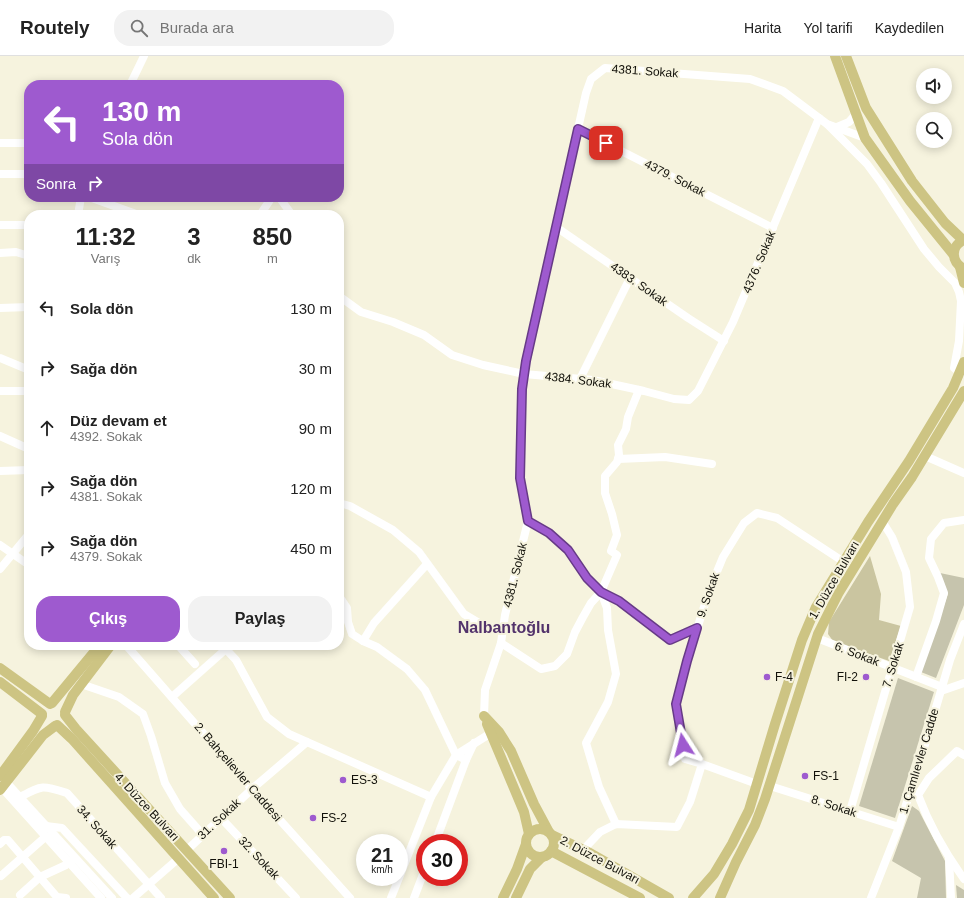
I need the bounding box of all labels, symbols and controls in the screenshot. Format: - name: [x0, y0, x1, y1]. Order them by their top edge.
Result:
- search box: [114, 10, 394, 46]
- text: Routely: [20, 17, 90, 38]
- icon: search: [128, 17, 150, 39]
- text: Burada ara: [160, 19, 234, 36]
- text: Harita: [744, 20, 781, 36]
- text: Yol tarifi: [803, 20, 853, 36]
- text: Kaydedilen: [875, 20, 944, 36]
- street label: 4381. Sokak: [611, 62, 680, 80]
- map controls: [916, 68, 952, 148]
- button: sound: [916, 68, 952, 104]
- icon: left: [36, 96, 88, 148]
- text: 130 m: [102, 96, 181, 127]
- button: search: [916, 112, 952, 148]
- pin: [589, 126, 623, 160]
- text: Sola dön: [102, 129, 173, 149]
- icon: arrive: [595, 132, 617, 154]
- street label: 4379. Sokak: [642, 157, 709, 200]
- icon: right: [84, 172, 106, 194]
- text: Sonra: [36, 175, 76, 192]
- text: 11:32: [76, 223, 136, 250]
- text: 3: [187, 223, 201, 250]
- text: 850: [252, 223, 292, 250]
- street label: 4376. Sokak: [740, 228, 779, 295]
- text: Varış: [91, 251, 120, 266]
- text: dk: [187, 251, 201, 266]
- text: m: [267, 251, 278, 266]
- street label: 4383. Sokak: [608, 259, 671, 309]
- icon: left: [36, 297, 58, 319]
- text: Sola dön: [70, 300, 133, 317]
- text: 130 m: [290, 300, 332, 317]
- icon: right: [36, 357, 58, 379]
- text: Sağa dön: [70, 360, 138, 377]
- text: 30 m: [299, 360, 332, 377]
- street label: 4384. Sokak: [544, 369, 613, 391]
- text: Düz devam et: [70, 412, 167, 429]
- icon: ahead: [36, 417, 58, 439]
- text: 90 m: [299, 420, 332, 437]
- text: 4392. Sokak: [70, 429, 142, 444]
- text: Sağa dön: [70, 472, 138, 489]
- icon: right: [36, 477, 58, 499]
- text: 120 m: [290, 480, 332, 497]
- text: 4381. Sokak: [70, 489, 142, 504]
- text: Sağa dön: [70, 532, 138, 549]
- icon: right: [36, 537, 58, 559]
- street label: 1. Düzce Bulvarı: [806, 538, 862, 622]
- text: 450 m: [290, 540, 332, 557]
- street label: 4381. Sokak: [500, 540, 530, 609]
- text: 4379. Sokak: [70, 549, 142, 564]
- street label: 9. Sokak: [694, 570, 723, 619]
- button: Çıkış: [36, 596, 180, 642]
- button: Paylaş: [188, 596, 332, 642]
- district label: Nalbantoğlu: [458, 619, 550, 636]
- street label: 6. Sokak: [833, 639, 882, 669]
- street label: 7. Sokak: [879, 640, 907, 689]
- place label: F-4: [775, 670, 793, 684]
- place label: FI-2: [837, 670, 858, 684]
- marker: F-4: [762, 672, 772, 682]
- marker: FI-2: [861, 672, 871, 682]
- street label: 1. Çamlıevler Cadde: [896, 706, 942, 815]
- street label: 2. Bahçelievler Caddesi: [191, 720, 285, 824]
- position arrow: [662, 724, 704, 766]
- place label: FS-1: [813, 769, 839, 783]
- street label: 4. Düzce Bulvarı: [112, 770, 182, 844]
- marker: FS-1: [800, 771, 810, 781]
- place label: ES-3: [351, 773, 378, 787]
- marker: ES-3: [338, 775, 348, 785]
- street label: 8. Sokak: [810, 792, 859, 820]
- street label: 31. Sokak: [195, 795, 244, 842]
- street label: 34. Sokak: [74, 802, 121, 852]
- place label: FS-2: [321, 811, 347, 825]
- marker: FS-2: [308, 813, 318, 823]
- street label: 2. Düzce Bulvarı: [558, 833, 642, 887]
- street label: 32. Sokak: [236, 834, 283, 883]
- speed limit sign: 30: [416, 834, 468, 886]
- text: 21: [371, 844, 393, 866]
- marker: FBI-1: [219, 846, 229, 856]
- place label: FBI-1: [209, 857, 239, 871]
- text: km/h: [371, 864, 393, 875]

